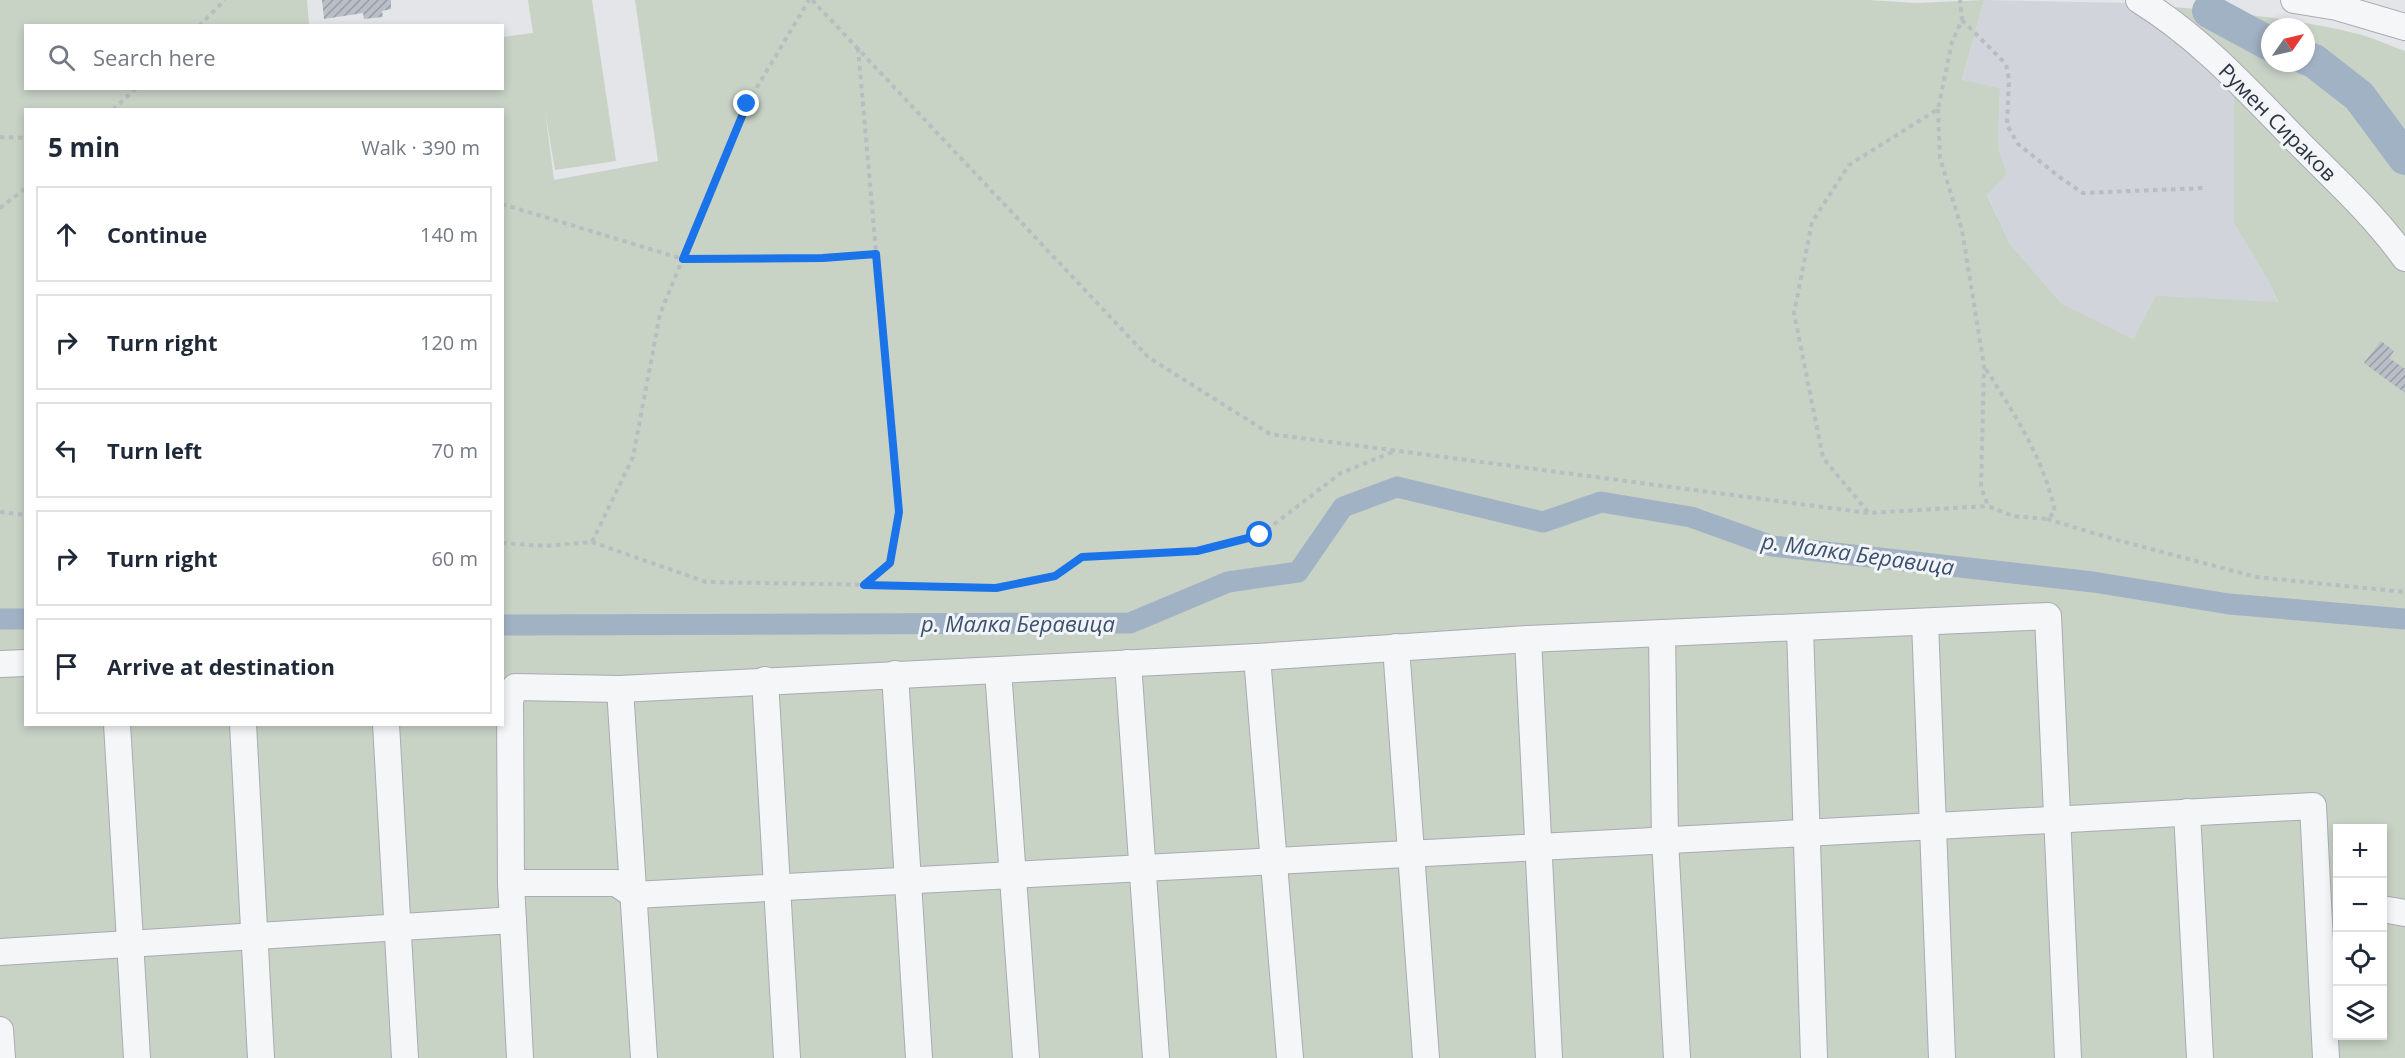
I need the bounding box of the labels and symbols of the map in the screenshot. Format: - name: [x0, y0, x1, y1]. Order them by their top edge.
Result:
- north arrow: [2261, 18, 2315, 72]
- street label: Румен Сираков: [2213, 57, 2343, 187]
- route end: [733, 90, 759, 116]
- route start: [1246, 521, 1272, 547]
- water label: р. Малка Беравица: [1759, 525, 1956, 581]
- water label: р. Малка Беравица: [920, 608, 1115, 638]

